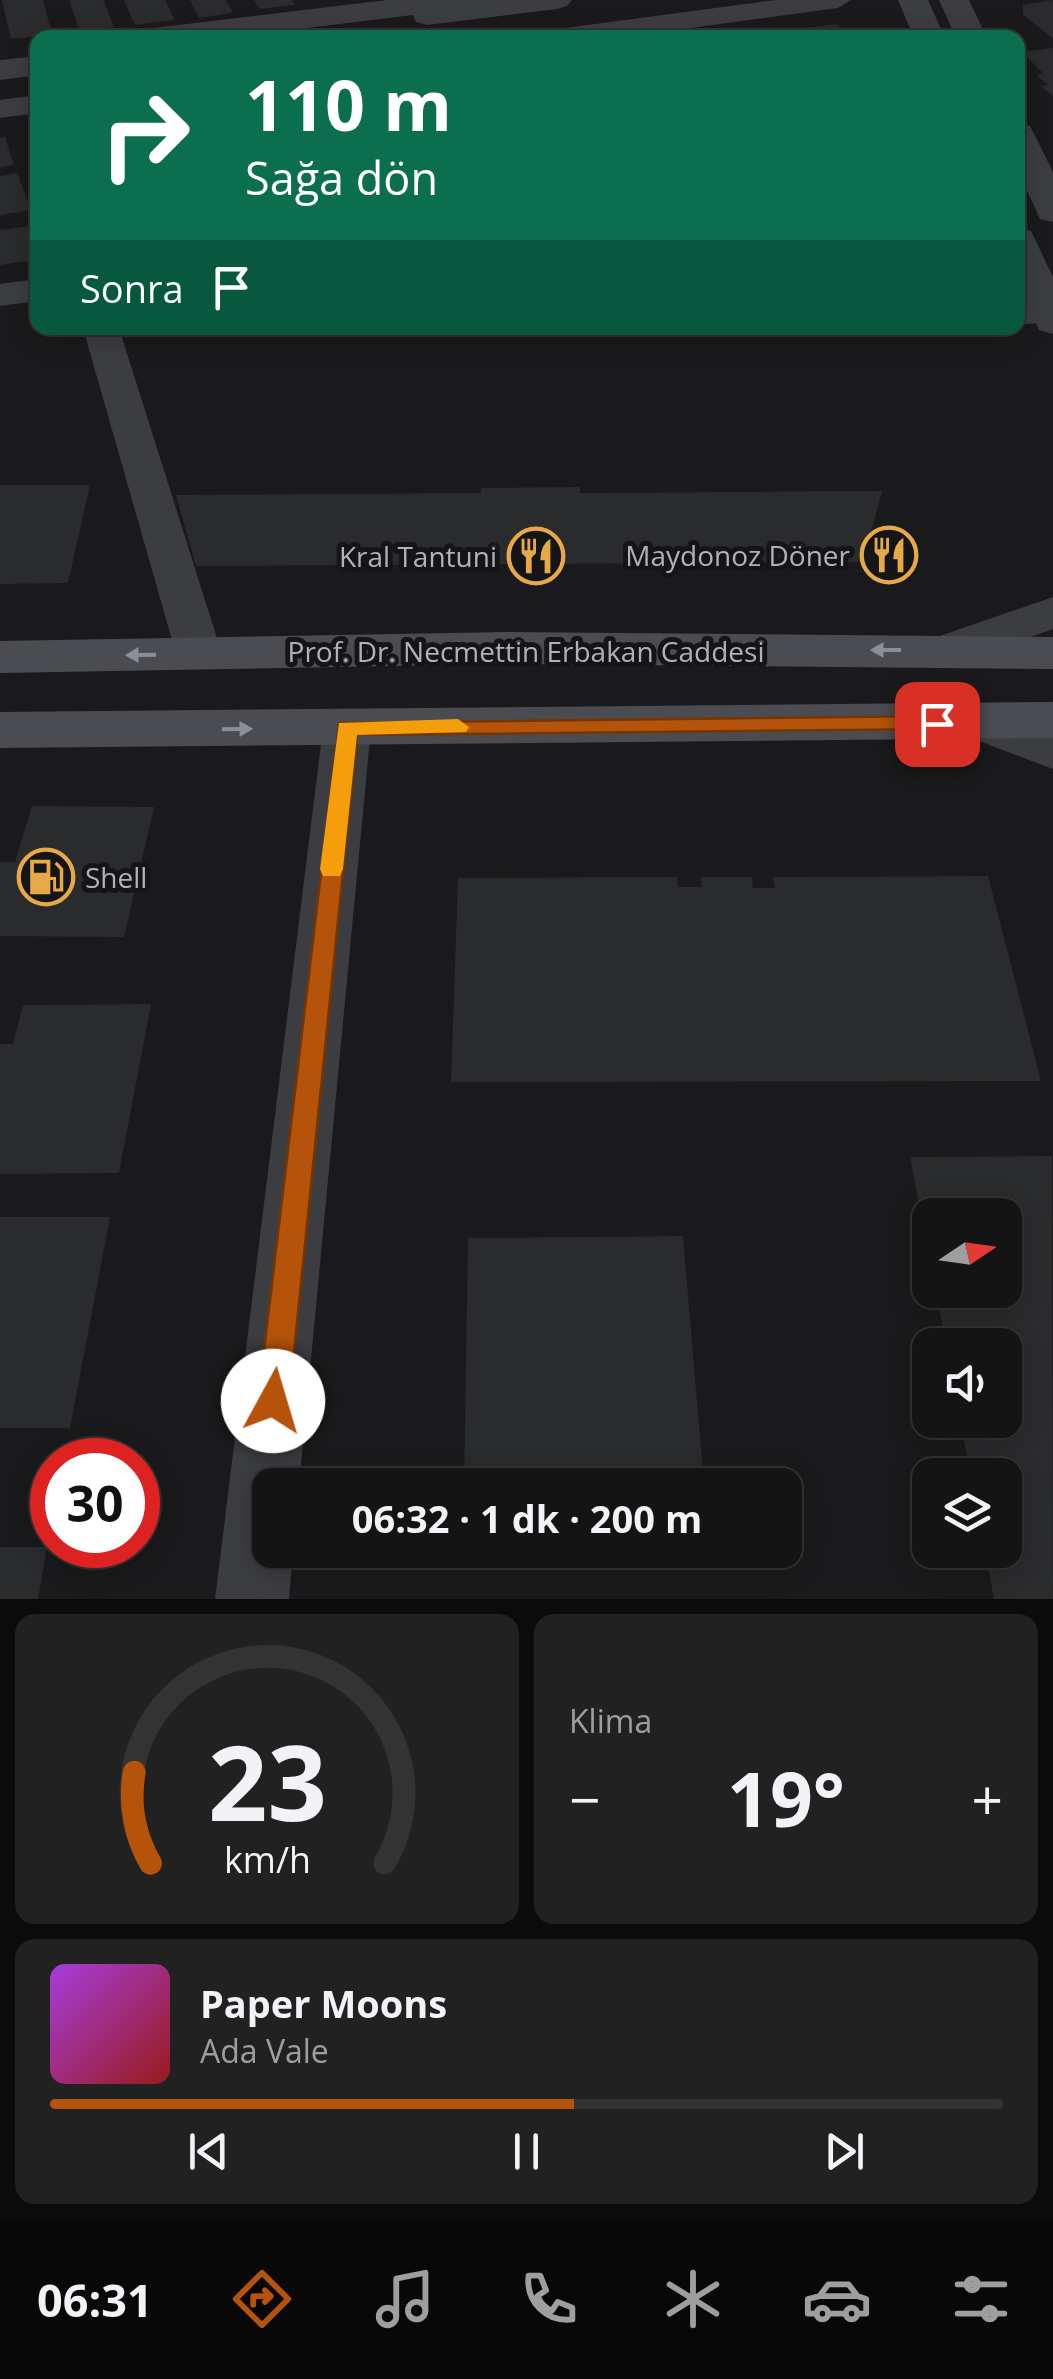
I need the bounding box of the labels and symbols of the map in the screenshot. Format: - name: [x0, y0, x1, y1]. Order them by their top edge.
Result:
- restaurant icon: Maydonoz Döner: [859, 525, 919, 585]
- restaurant icon: Kral Tantuni: [506, 526, 566, 586]
- place label: Maydonoz Döner: [625, 536, 851, 574]
- place label: Kral Tantuni: [339, 537, 497, 575]
- street label: Prof. Dr. Necmettin Erbakan Caddesi: [288, 632, 764, 670]
- one-way arrow: [869, 642, 901, 658]
- one-way arrow: [124, 647, 156, 663]
- pin: [895, 682, 980, 767]
- one-way arrow: [222, 721, 254, 737]
- fuel station icon: Shell: [16, 847, 76, 907]
- place label: Shell: [85, 858, 147, 896]
- north arrow: [912, 1198, 1022, 1308]
- position arrow: [221, 1349, 325, 1453]
- speed limit sign: 30: [30, 1438, 160, 1568]

